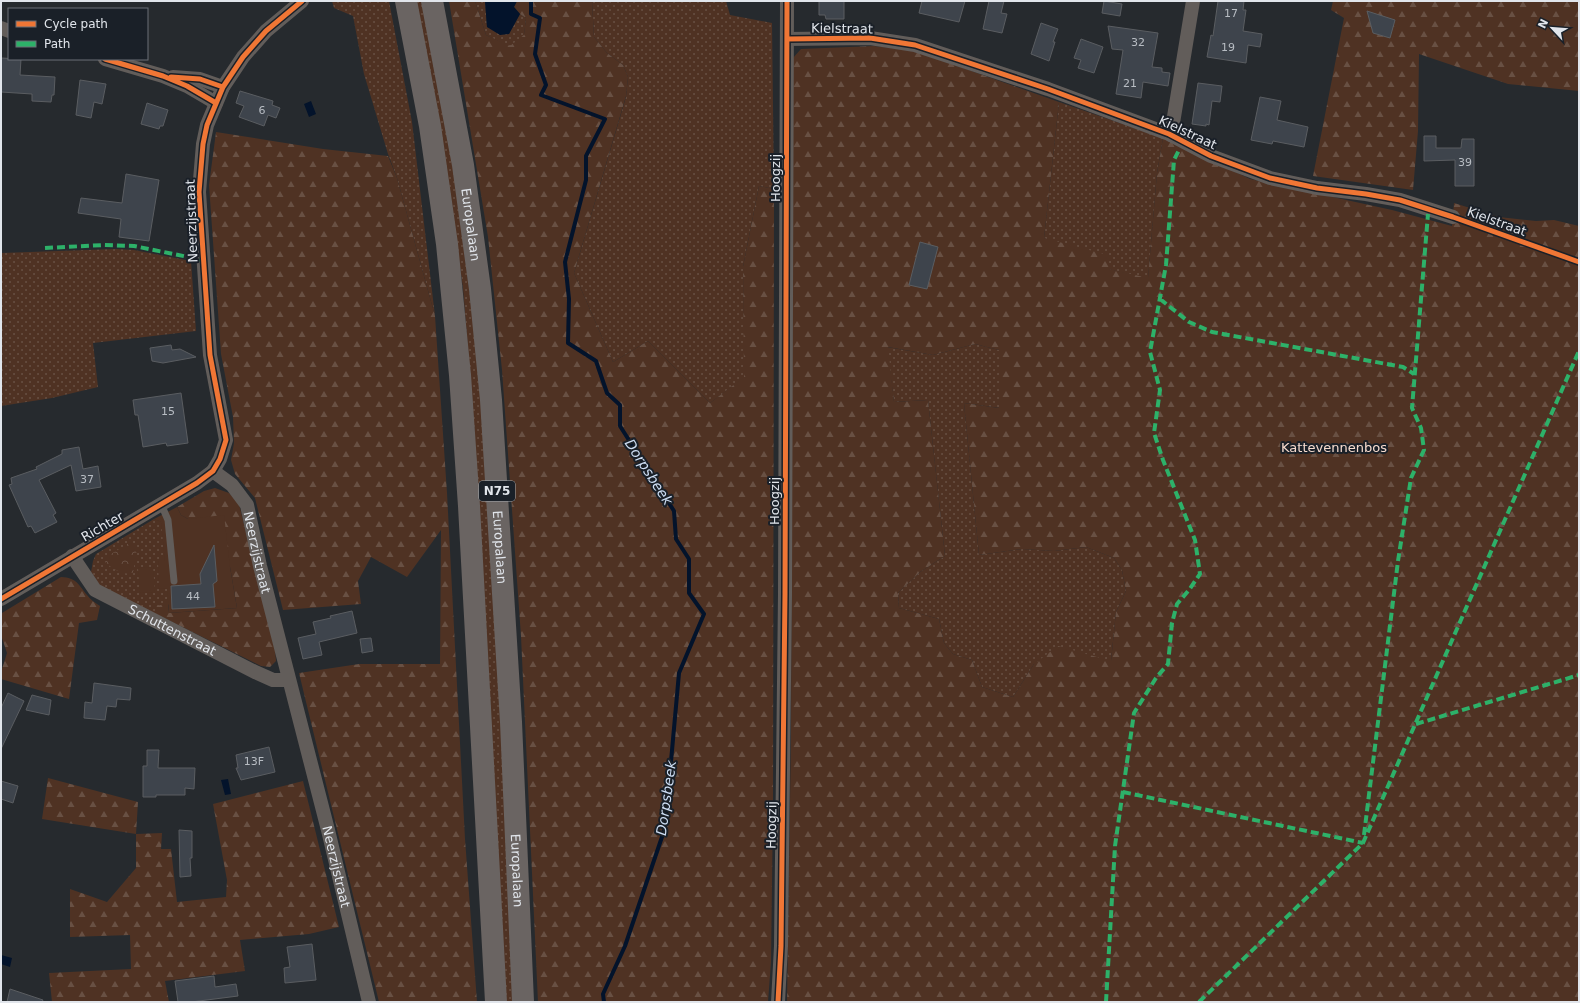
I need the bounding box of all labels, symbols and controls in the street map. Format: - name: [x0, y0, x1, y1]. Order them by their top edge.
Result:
- house number: 17: [1224, 7, 1238, 20]
- legend: [8, 8, 148, 60]
- north arrow: [1532, 8, 1572, 48]
- text: Cycle path: [44, 17, 108, 31]
- text: N: [1536, 17, 1551, 31]
- street label: Kielstraat: [811, 20, 873, 37]
- house number: 32: [1131, 36, 1145, 49]
- text: Path: [44, 37, 70, 51]
- house number: 19: [1221, 41, 1235, 54]
- house number: 21: [1123, 77, 1137, 90]
- house number: 6: [259, 104, 266, 117]
- street label: Kielstraat: [1157, 113, 1219, 152]
- street label: Hoogzij: [768, 154, 783, 202]
- house number: 39: [1458, 156, 1472, 169]
- street label: Neerzijstraat: [183, 179, 200, 263]
- street label: Europalaan: [458, 187, 483, 262]
- street label: Kielstraat: [1465, 204, 1529, 239]
- house number: 15: [161, 405, 175, 418]
- water label: Dorpsbeek: [622, 436, 677, 509]
- park label: Kattevennenbos: [1281, 440, 1387, 455]
- house number: 37: [80, 473, 94, 486]
- street label: Hoogzij: [767, 477, 782, 525]
- road number: N75: [479, 481, 515, 501]
- street label: Richter: [78, 508, 127, 545]
- street label: Neerzijstraat: [241, 510, 274, 595]
- street label: Europalaan: [490, 510, 509, 584]
- house number: 44: [186, 590, 200, 603]
- street label: Schuttenstraat: [126, 601, 219, 659]
- house number: 13F: [244, 755, 264, 768]
- water label: Dorpsbeek: [653, 759, 679, 837]
- street label: Hoogzij: [764, 801, 779, 849]
- street label: Neerzijstraat: [319, 824, 353, 909]
- street label: Europalaan: [508, 834, 526, 908]

